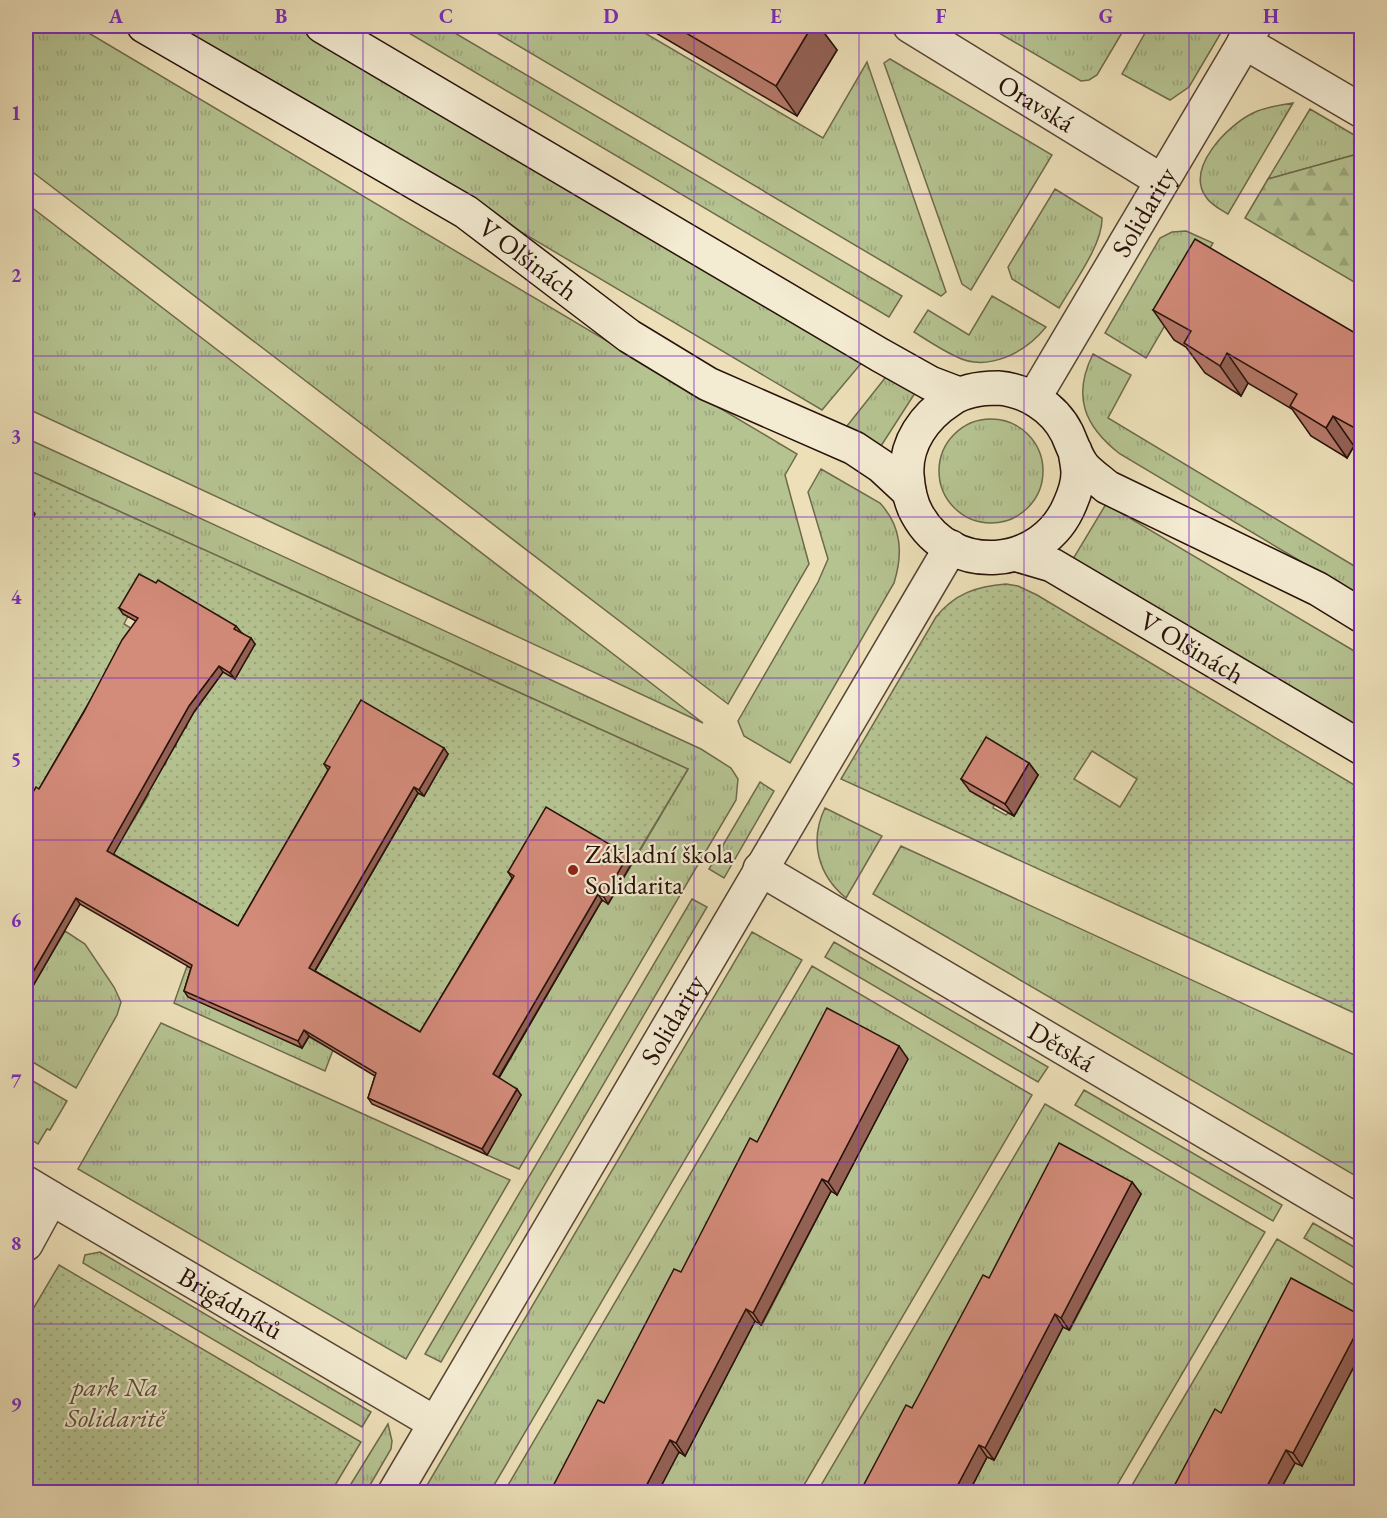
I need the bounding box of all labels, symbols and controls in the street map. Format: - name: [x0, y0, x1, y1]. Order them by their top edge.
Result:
- text: A: [108, 3, 124, 29]
- text: B: [275, 3, 287, 29]
- text: C: [439, 3, 453, 29]
- text: D: [603, 3, 619, 29]
- text: E: [770, 3, 782, 29]
- text: F: [936, 3, 947, 29]
- text: G: [1099, 3, 1113, 29]
- text: H: [1263, 3, 1279, 29]
- street label: Oravská: [991, 66, 1081, 140]
- text: 1: [11, 100, 21, 126]
- street label: Solidarity: [1103, 160, 1184, 263]
- street label: V Olšinách: [472, 210, 585, 308]
- text: 2: [11, 262, 22, 288]
- text: 3: [11, 423, 21, 449]
- text: 4: [11, 584, 22, 610]
- street label: V Olšinách: [1133, 603, 1251, 692]
- text: 5: [11, 746, 21, 772]
- place label: Základní škola Solidarita: [585, 836, 734, 902]
- marker: Základní škola Solidarita: [566, 863, 580, 877]
- text: 6: [11, 907, 22, 933]
- street label: Solidarity: [632, 968, 713, 1071]
- street label: Dětská: [1022, 1013, 1102, 1080]
- text: 7: [11, 1068, 22, 1094]
- text: 8: [11, 1230, 21, 1256]
- street label: Brigádníků: [172, 1258, 289, 1347]
- park label: park Na Solidaritě: [64, 1369, 167, 1435]
- text: 9: [11, 1391, 22, 1417]

